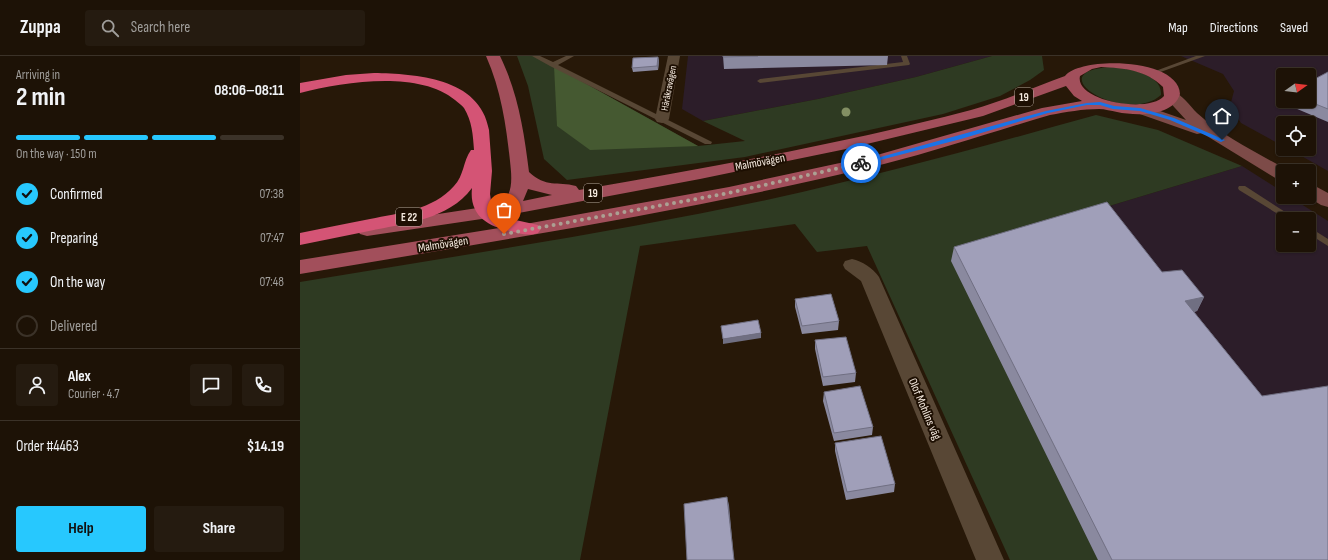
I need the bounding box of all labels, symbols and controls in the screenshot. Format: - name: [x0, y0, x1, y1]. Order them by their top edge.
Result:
- search box: [85, 10, 365, 46]
- text: Zuppa: [20, 16, 61, 39]
- icon: search: [99, 17, 121, 39]
- text: Search here: [131, 18, 190, 37]
- text: Map: [1168, 19, 1188, 36]
- text: Directions: [1210, 19, 1258, 36]
- text: Saved: [1280, 19, 1308, 36]
- street label: Häråkravägen: [659, 65, 679, 112]
- text: Arriving in: [16, 67, 60, 83]
- north arrow: [1276, 68, 1316, 108]
- map controls: [1276, 68, 1316, 252]
- text: 08:06–08:11: [214, 81, 284, 100]
- text: 2 min: [16, 82, 66, 113]
- road number: 19: [1015, 88, 1033, 106]
- pin: [1205, 99, 1239, 140]
- icon: home: [1211, 105, 1233, 127]
- button: locate: [1276, 116, 1316, 156]
- courier: [841, 143, 881, 183]
- text: On the way · 150 m: [16, 146, 97, 162]
- street label: Malmövägen: [734, 150, 786, 175]
- icon: bike: [850, 152, 872, 174]
- button: +: [1276, 164, 1316, 204]
- icon: check: [16, 183, 38, 205]
- road number: 19: [584, 184, 602, 202]
- text: Confirmed: [50, 185, 103, 204]
- text: 07:38: [260, 186, 284, 202]
- pin: [487, 193, 521, 234]
- icon: bag: [493, 199, 515, 221]
- road number: E 22: [396, 208, 422, 226]
- button: −: [1276, 212, 1316, 252]
- icon: check: [16, 227, 38, 249]
- text: Preparing: [50, 229, 98, 248]
- text: 07:47: [260, 230, 284, 246]
- street label: Malmövägen: [417, 233, 469, 256]
- icon: check: [16, 271, 38, 293]
- text: On the way: [50, 273, 105, 292]
- text: 07:48: [259, 274, 284, 290]
- text: Delivered: [50, 317, 97, 336]
- button: person: [16, 364, 58, 406]
- button: chat: [190, 364, 232, 406]
- button: phone: [242, 364, 284, 406]
- text: Alex: [68, 367, 91, 386]
- street label: Olof Mohlins väg: [905, 376, 944, 443]
- text: Courier · 4.7: [68, 386, 120, 402]
- text: Order #4463: [16, 437, 79, 456]
- text: $14.19: [247, 437, 284, 456]
- button: Help: [16, 506, 146, 552]
- button: Share: [154, 506, 284, 552]

